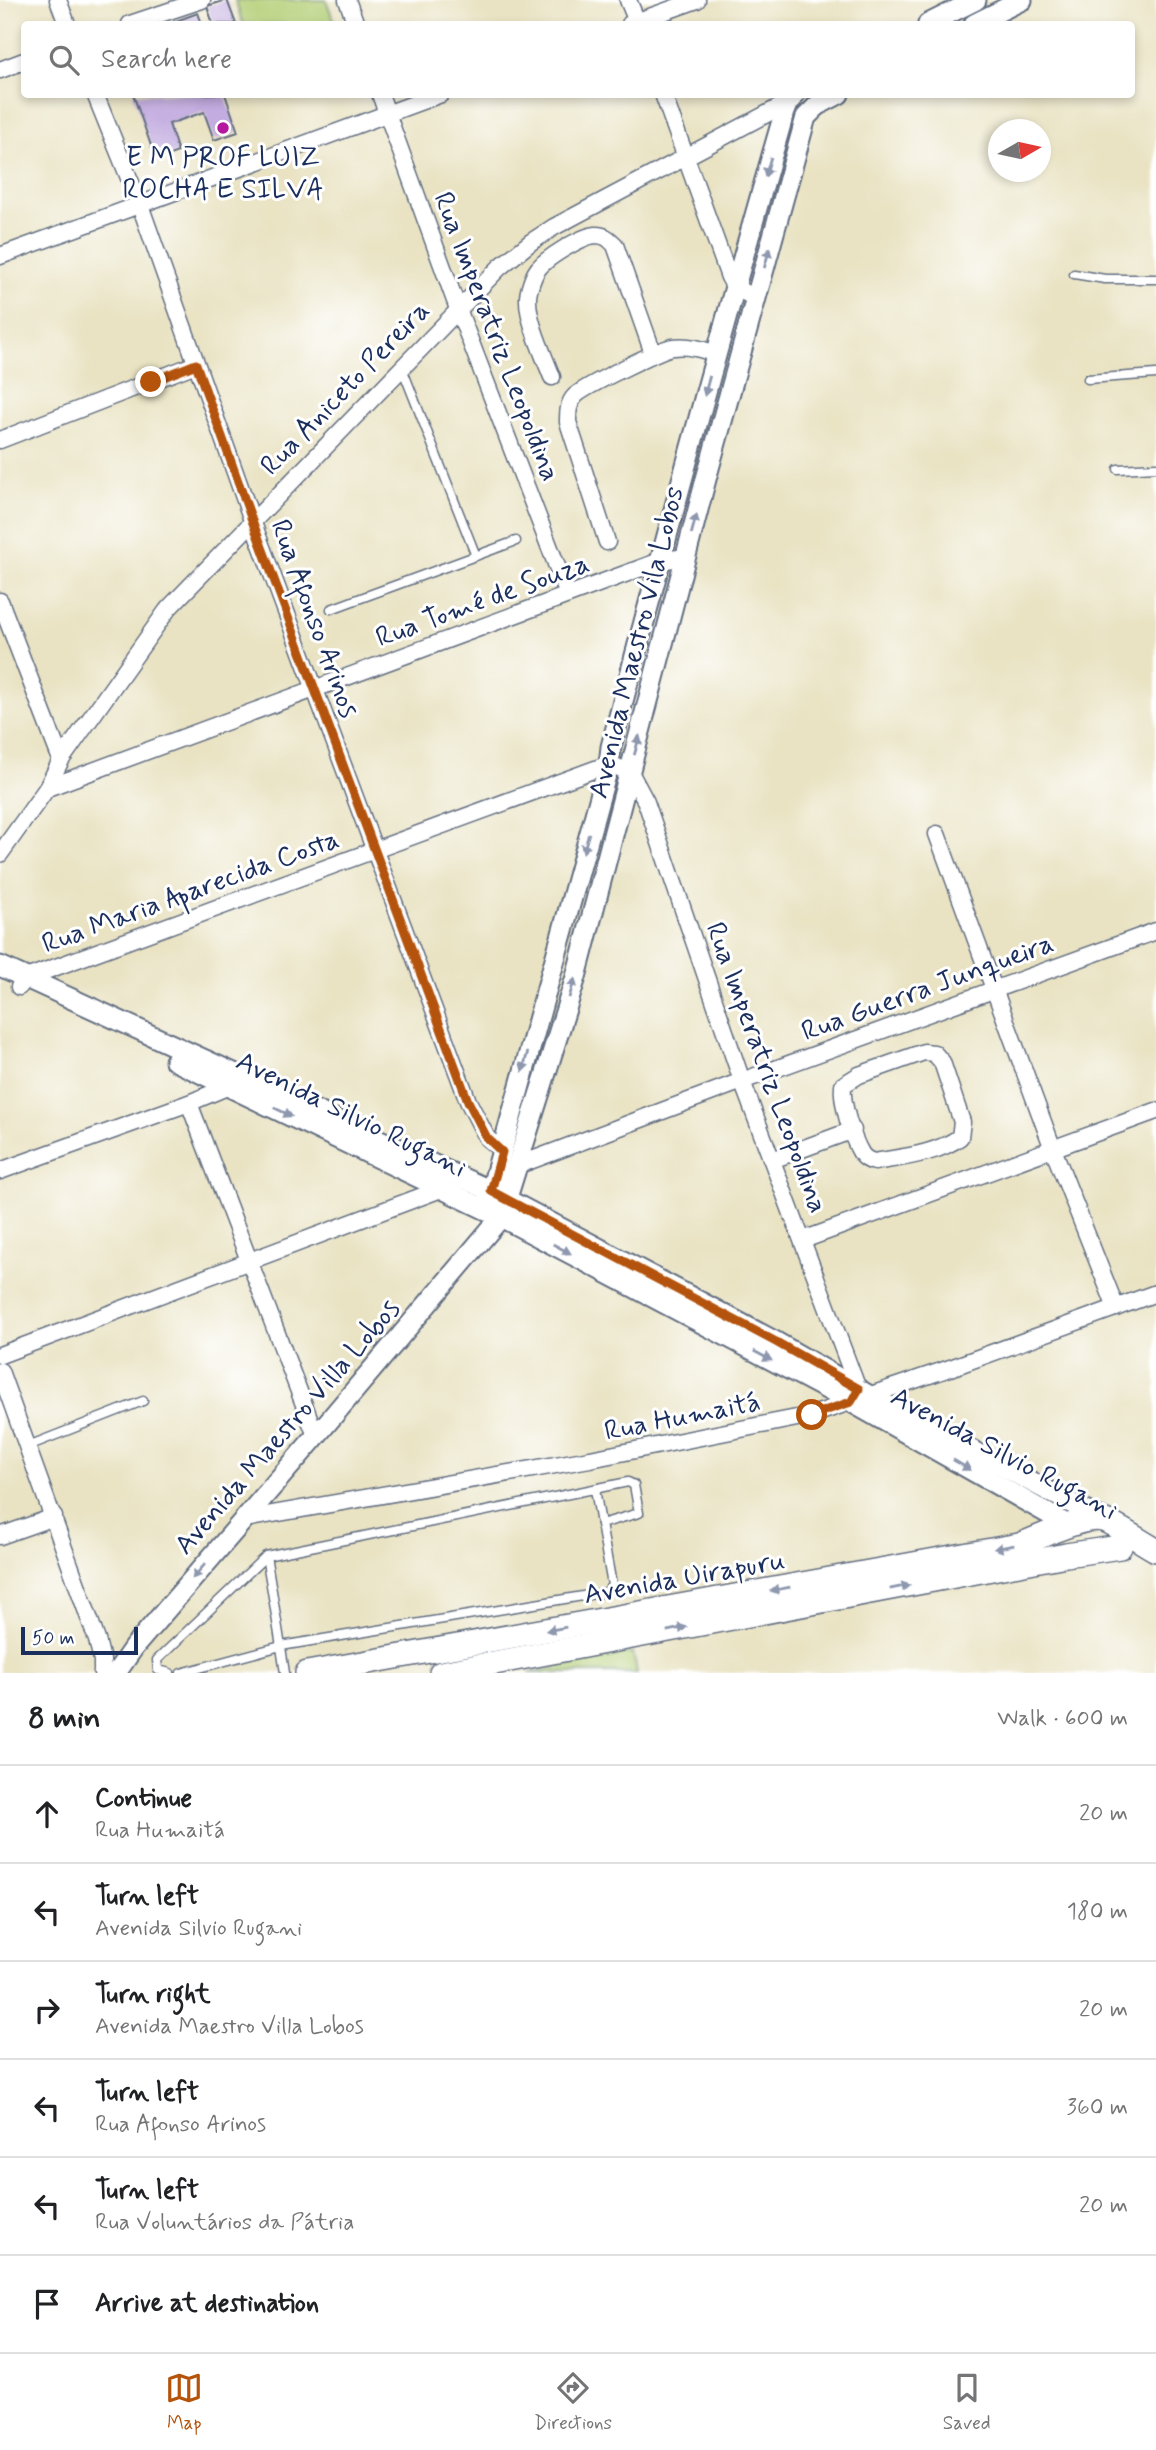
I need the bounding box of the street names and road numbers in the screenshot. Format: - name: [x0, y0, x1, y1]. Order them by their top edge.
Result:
- street label: Rua Imperatriz Leopoldina: [423, 187, 568, 487]
- street label: Rua Aniceto Pereira: [253, 293, 439, 484]
- street label: Avenida Maestro Vila Lobos: [581, 483, 694, 802]
- street label: Rua Afonso Arinos: [259, 515, 367, 724]
- street label: Rua Tomé de Souza: [371, 546, 595, 657]
- street label: Rua Maria Aparecida Costa: [37, 821, 346, 966]
- street label: Rua Imperatriz Leopoldina: [696, 917, 836, 1218]
- street label: Rua Guerra Junqueira: [797, 925, 1059, 1051]
- street label: Avenida Silvio Rugani: [228, 1043, 472, 1190]
- street label: Avenida Maestro Villa Lobos: [167, 1292, 409, 1563]
- street label: Avenida Silvio Rugani: [882, 1379, 1124, 1532]
- street label: Rua Humaitá: [601, 1384, 764, 1451]
- street label: Avenida Uirapuru: [581, 1543, 788, 1614]

